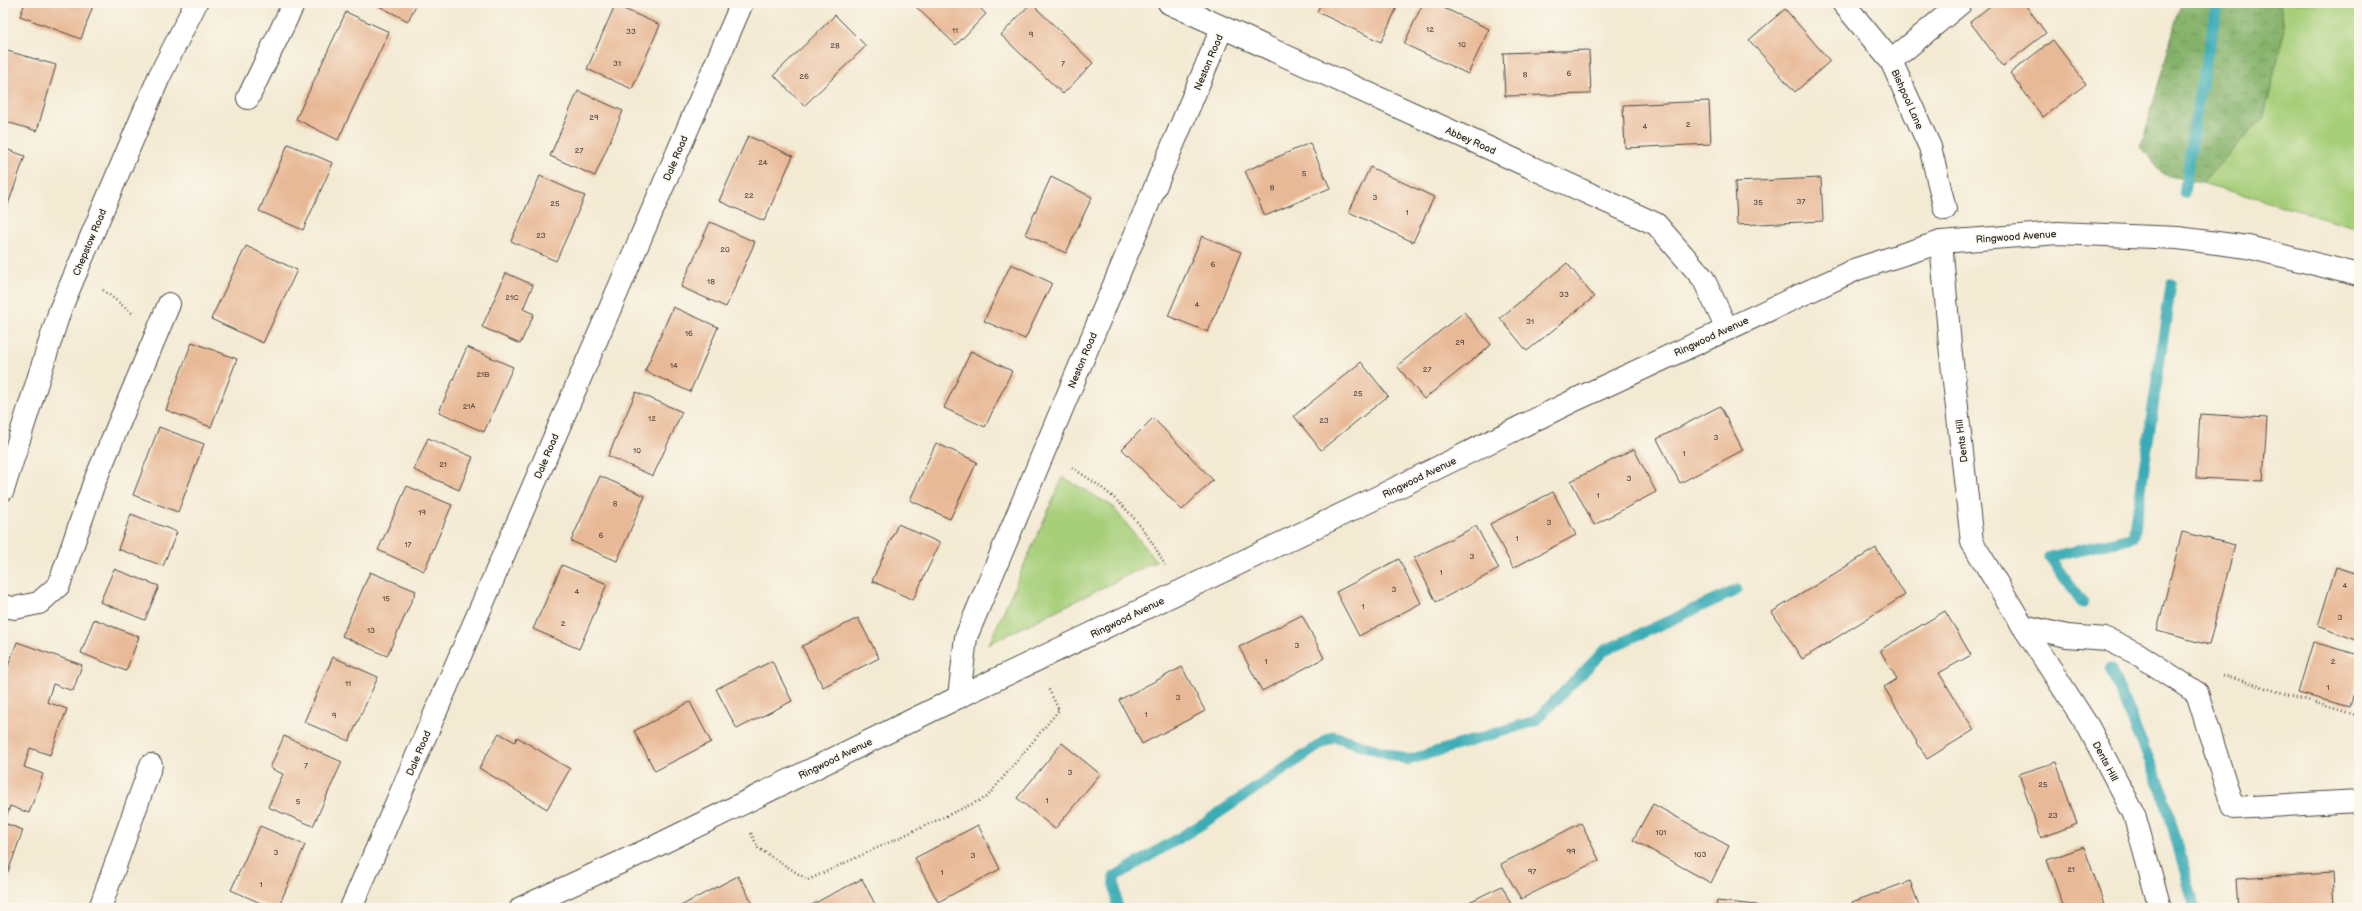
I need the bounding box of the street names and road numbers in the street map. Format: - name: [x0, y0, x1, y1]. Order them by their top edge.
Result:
- street label: Neston Road: [1192, 32, 1226, 92]
- street label: Bishpool Lane: [1888, 68, 1926, 131]
- street label: Abbey Road: [1444, 124, 1498, 157]
- street label: Dale Road: [661, 134, 691, 183]
- street label: Chepstow Road: [70, 207, 109, 278]
- street label: Ringwood Avenue: [1975, 228, 2057, 246]
- street label: Ringwood Avenue: [1672, 314, 1751, 359]
- street label: Neston Road: [1066, 330, 1100, 390]
- street label: Dents Hill: [1953, 419, 1971, 463]
- street label: Dale Road: [532, 432, 562, 481]
- street label: Ringwood Avenue: [1380, 455, 1458, 501]
- street label: Ringwood Avenue: [1088, 595, 1166, 641]
- street label: Dale Road: [404, 729, 434, 778]
- street label: Ringwood Avenue: [796, 736, 874, 782]
- street label: Dents Hill: [2090, 739, 2121, 783]

